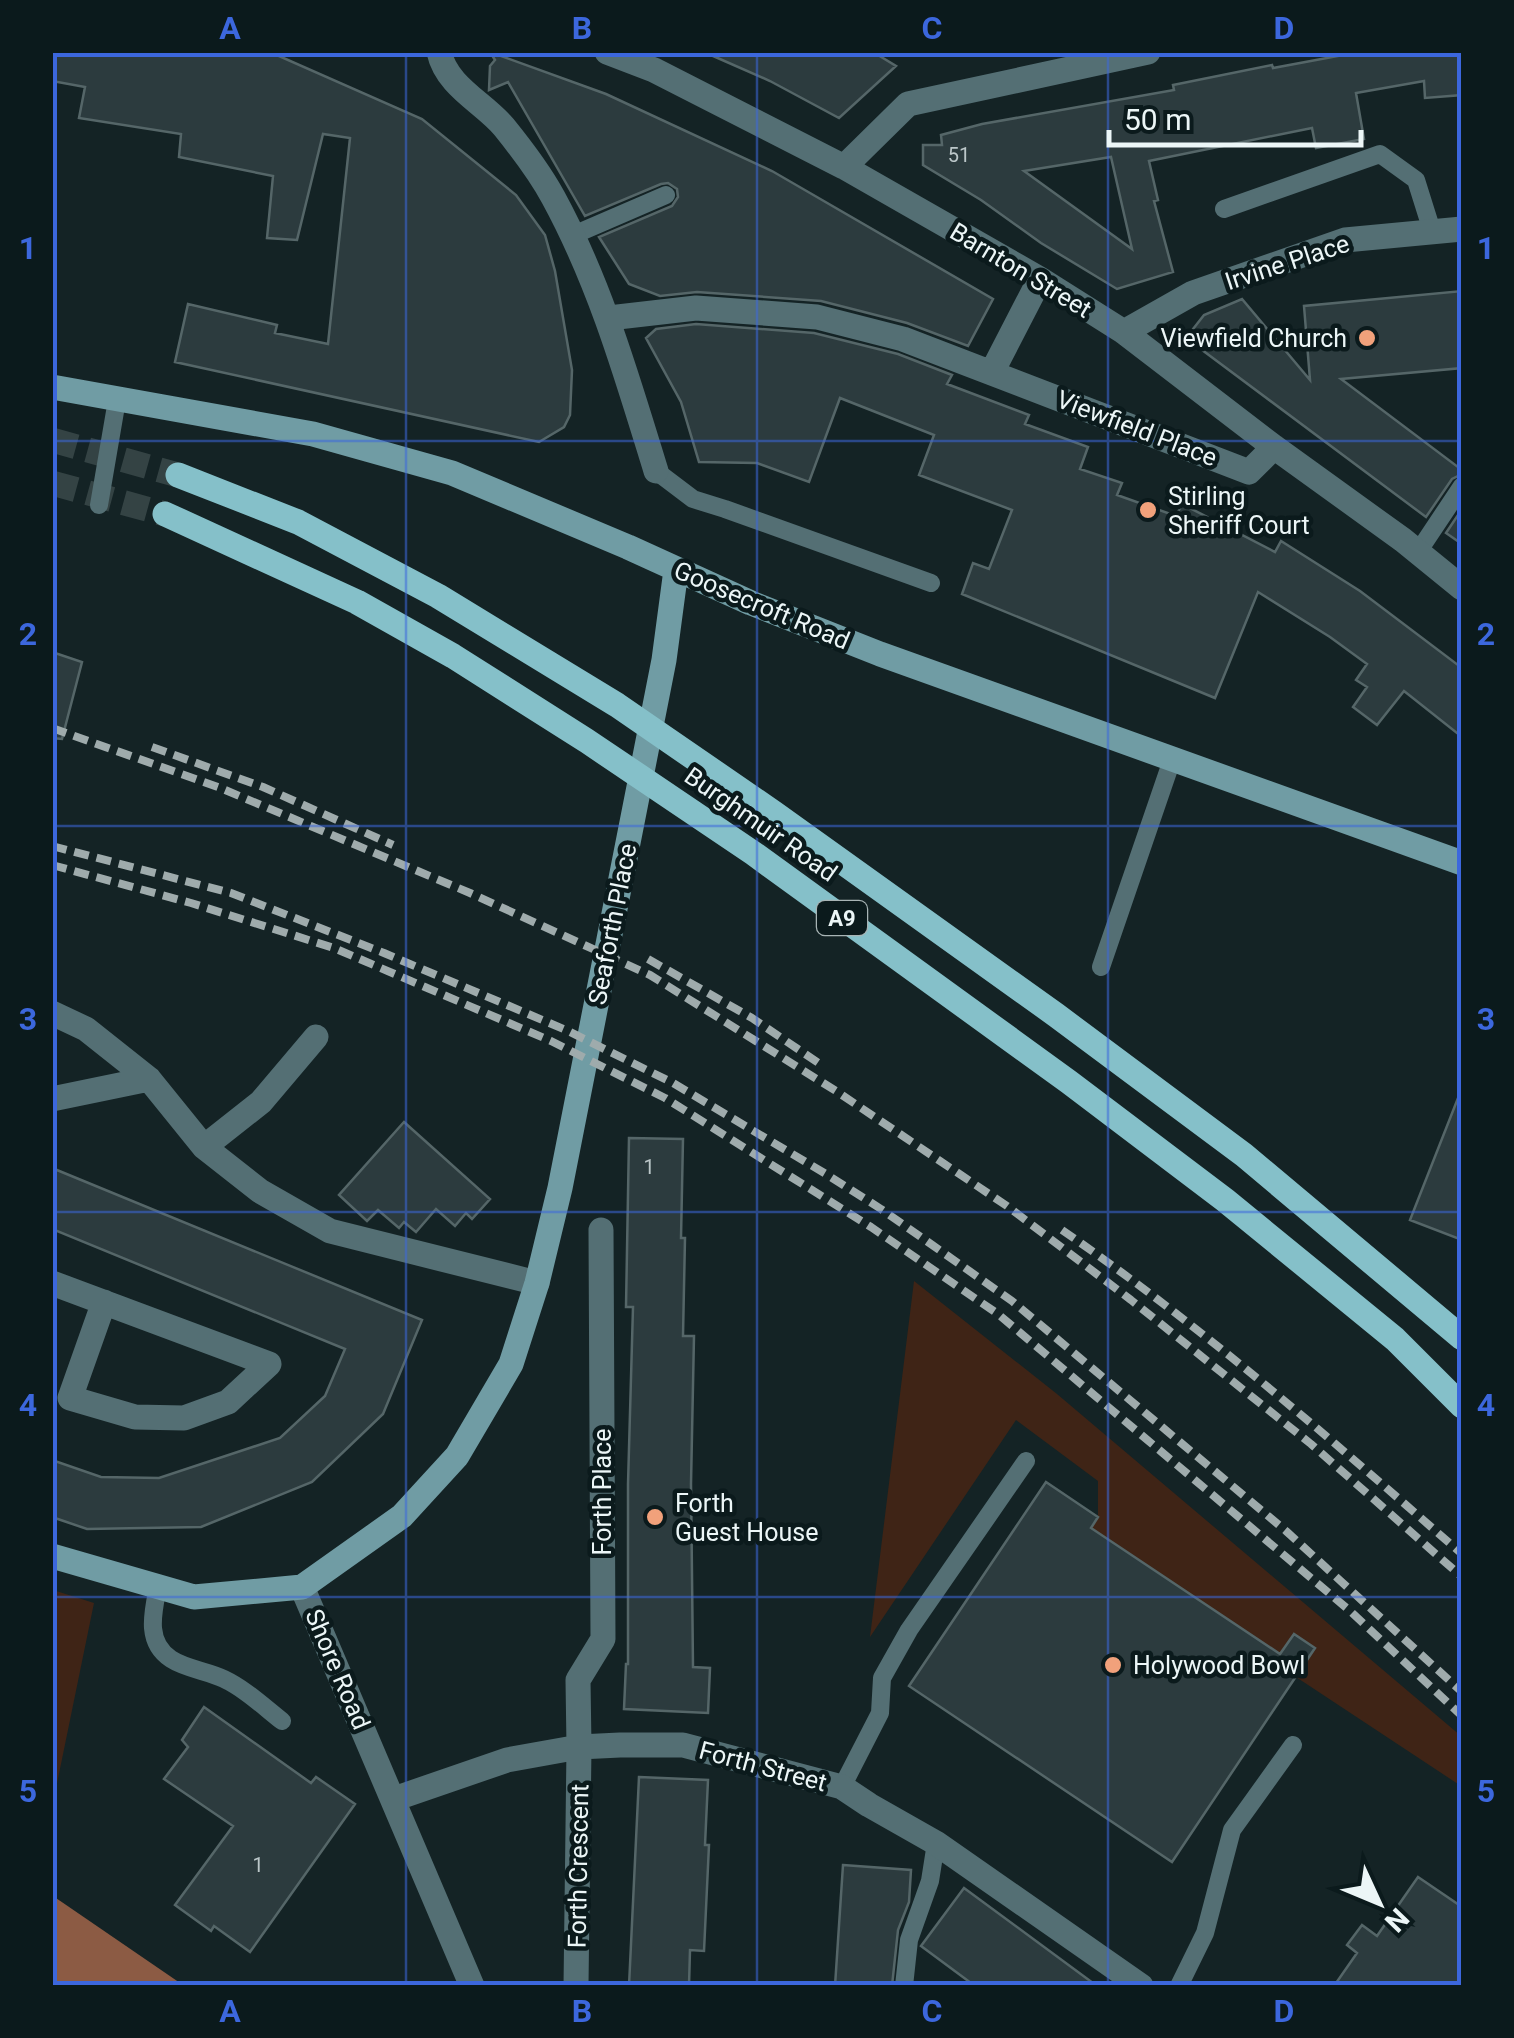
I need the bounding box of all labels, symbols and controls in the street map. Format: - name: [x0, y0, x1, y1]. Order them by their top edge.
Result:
- text: A: [219, 9, 241, 47]
- text: B: [572, 9, 592, 47]
- text: C: [922, 9, 942, 47]
- text: D: [1274, 9, 1294, 47]
- scale bar: [1109, 85, 1362, 147]
- text: 50 m: [1124, 102, 1191, 137]
- house number: 51: [948, 143, 970, 167]
- street label: Barnton Street: [945, 217, 1097, 324]
- text: 1: [19, 229, 37, 267]
- street label: Irvine Place: [1221, 229, 1353, 296]
- text: 1: [1477, 229, 1495, 267]
- place label: Viewfield Church: [1161, 324, 1347, 353]
- marker: Viewfield Church: [1356, 327, 1378, 349]
- street label: Viewfield Place: [1053, 385, 1221, 472]
- place label: Stirling Sheriff Court: [1168, 482, 1310, 540]
- marker: Stirling Sheriff Court: [1137, 499, 1159, 521]
- street label: Goosecroft Road: [670, 555, 854, 655]
- text: 2: [19, 615, 37, 653]
- text: 2: [1477, 615, 1495, 653]
- street label: Burghmuir Road: [679, 761, 842, 888]
- street label: Seaforth Place: [583, 841, 642, 1007]
- road number: A9: [817, 901, 867, 935]
- text: 3: [19, 1000, 37, 1038]
- text: 3: [1477, 1000, 1495, 1038]
- house number: 1: [643, 1155, 655, 1179]
- text: 4: [19, 1386, 37, 1424]
- text: 4: [1477, 1386, 1495, 1424]
- street label: Forth Place: [588, 1429, 617, 1555]
- place label: Forth Guest House: [675, 1489, 818, 1547]
- marker: Forth Guest House: [644, 1506, 666, 1528]
- street label: Shore Road: [299, 1605, 376, 1734]
- place label: Holywood Bowl: [1133, 1651, 1305, 1680]
- marker: Holywood Bowl: [1102, 1654, 1124, 1676]
- street label: Forth Street: [696, 1736, 830, 1797]
- text: 5: [19, 1772, 37, 1810]
- text: 5: [1477, 1772, 1495, 1810]
- street label: Forth Crescent: [563, 1784, 594, 1948]
- house number: 1: [252, 1853, 264, 1877]
- north arrow: [1329, 1853, 1429, 1953]
- text: N: [1378, 1901, 1415, 1939]
- text: A: [219, 1992, 241, 2030]
- text: B: [572, 1992, 592, 2030]
- text: C: [922, 1992, 942, 2030]
- text: D: [1274, 1992, 1294, 2030]

